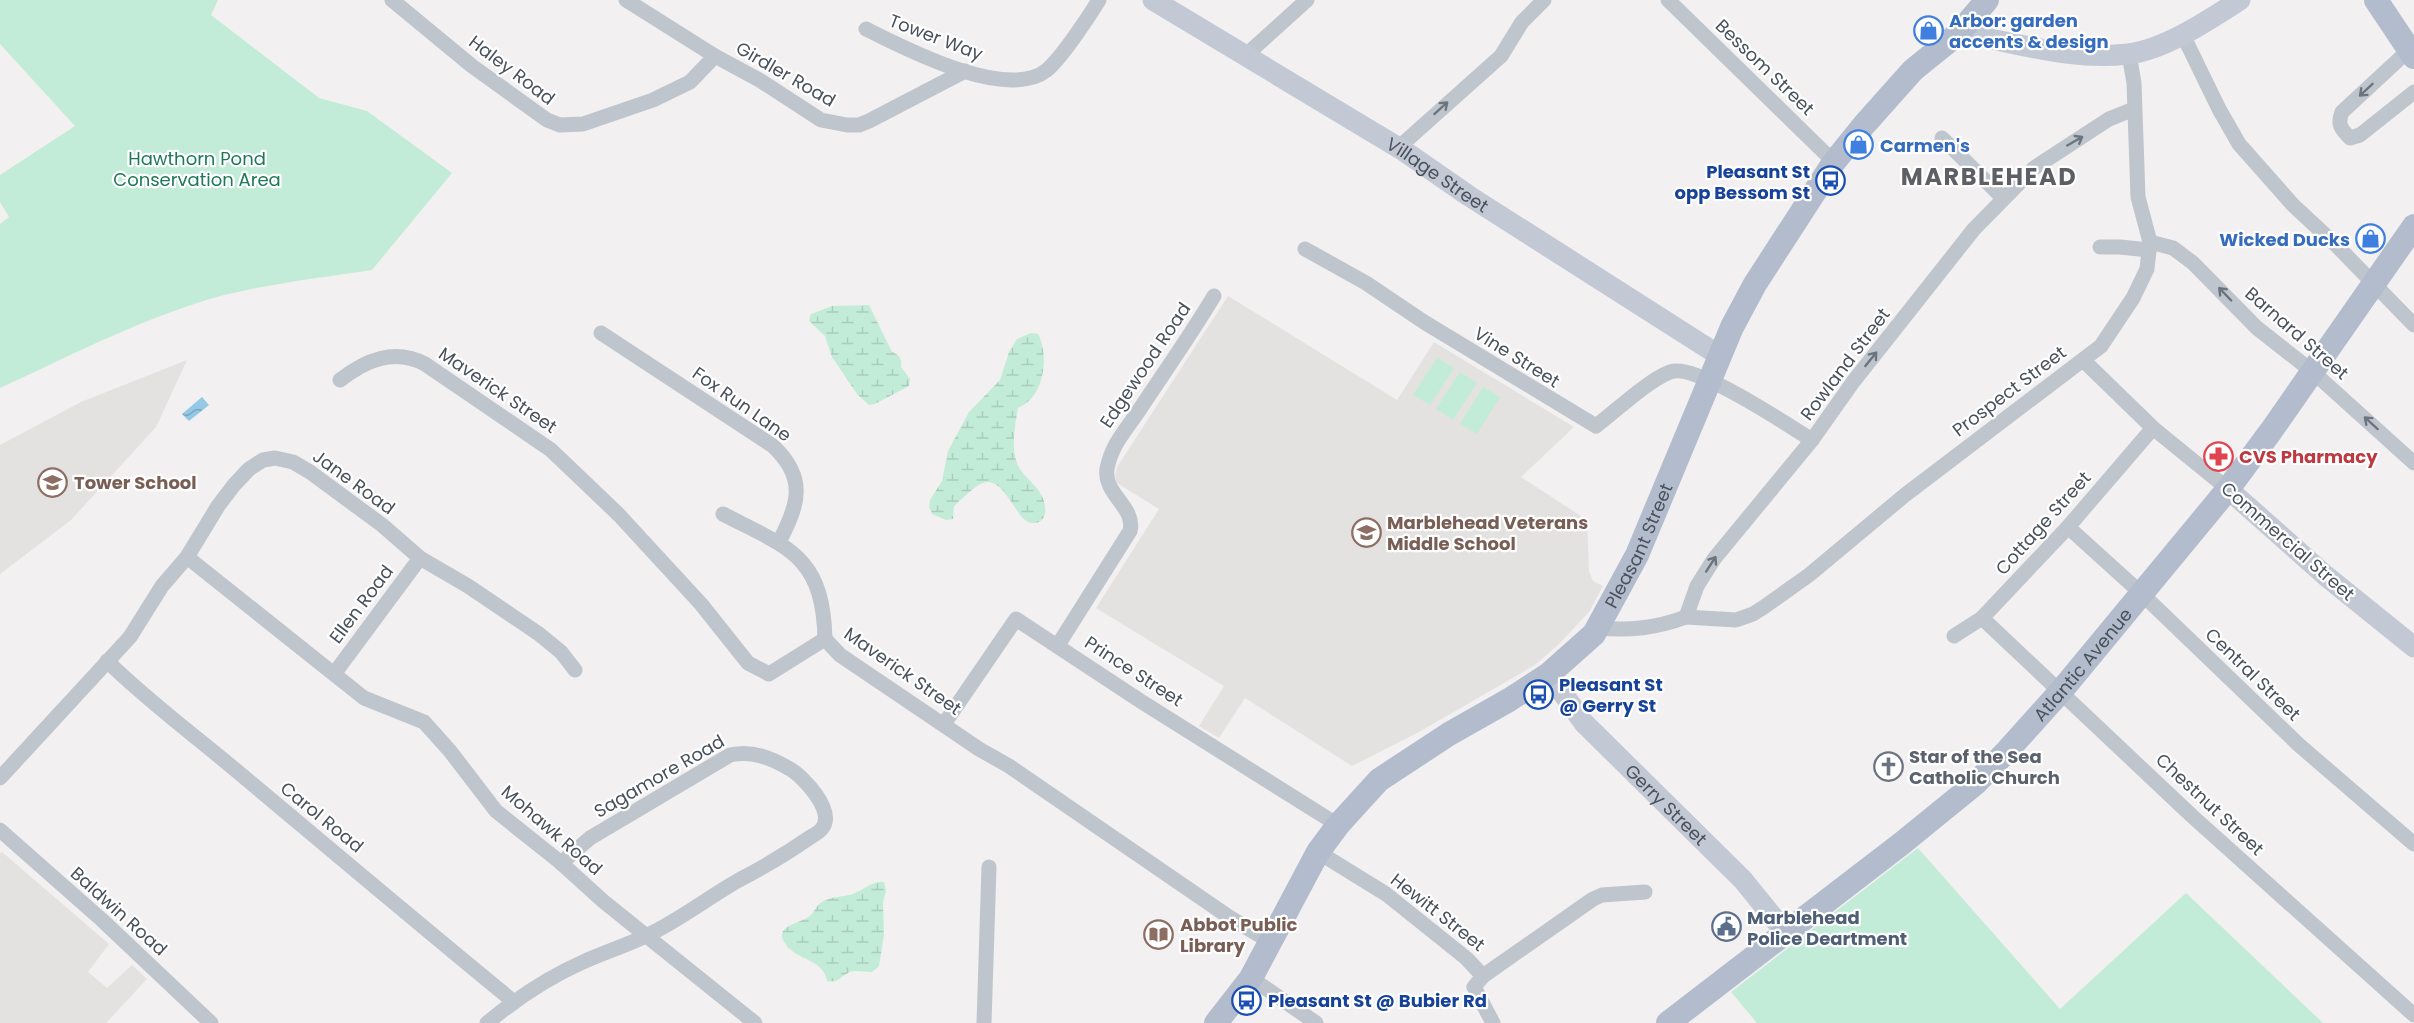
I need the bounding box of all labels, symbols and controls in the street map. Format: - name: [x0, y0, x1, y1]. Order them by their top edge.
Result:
- street label: Tower Way: [886, 8, 986, 66]
- place label: Arbor: garden accents & design: [1949, 8, 2109, 54]
- street label: Bessom Street: [1710, 13, 1820, 121]
- shop icon: Arbor: garden accents & design: [1912, 14, 1944, 46]
- street label: Haley Road: [464, 29, 560, 111]
- street label: Girdler Road: [732, 35, 840, 113]
- one-way arrow: [2359, 83, 2374, 97]
- one-way arrow: [1433, 101, 1448, 115]
- shop icon: Carmen's: [1843, 129, 1875, 161]
- street label: Village Street: [1382, 131, 1494, 218]
- place label: Carmen's: [1880, 133, 1970, 158]
- one-way arrow: [2065, 135, 2083, 146]
- park label: Hawthorn Pond Conservation Area: [113, 146, 281, 192]
- place label: Pleasant St opp Bessom St: [1675, 159, 1810, 205]
- district label: MARBLEHEAD: [1901, 160, 2077, 193]
- bus stop icon: Pleasant St opp Bessom St: [1815, 165, 1847, 197]
- shop icon: Wicked Ducks: [2355, 223, 2387, 255]
- place label: Wicked Ducks: [2219, 227, 2350, 252]
- street label: Barnard Street: [2240, 281, 2354, 385]
- one-way arrow: [2217, 287, 2232, 302]
- street label: Edgewood Road: [1094, 297, 1196, 433]
- street label: Rowland Street: [1794, 303, 1896, 425]
- street label: Vine Street: [1469, 321, 1565, 393]
- street label: Prospect Street: [1947, 340, 2071, 442]
- street label: Maverick Street: [434, 341, 562, 439]
- one-way arrow: [1865, 351, 1878, 367]
- street label: Fox Run Lane: [688, 361, 796, 447]
- one-way arrow: [2364, 416, 2379, 430]
- pharmacy icon: CVS Pharmacy: [2202, 440, 2234, 472]
- street label: Jane Road: [308, 444, 400, 520]
- place label: CVS Pharmacy: [2239, 444, 2378, 469]
- school or university icon: Tower School: [37, 466, 69, 498]
- street label: Cottage Street: [1990, 466, 2096, 580]
- place label: Tower School: [74, 470, 197, 495]
- street label: Commercial Street: [2216, 476, 2360, 606]
- street label: Pleasant Street: [1598, 479, 1678, 612]
- place label: Marblehead Veterans Middle School: [1387, 510, 1588, 556]
- school or university icon: Marblehead Veterans Middle School: [1350, 516, 1382, 548]
- one-way arrow: [1706, 556, 1718, 573]
- street label: Ellen Road: [323, 560, 399, 648]
- street label: Atlantic Avenue: [2027, 602, 2137, 726]
- street label: Maverick Street: [839, 621, 967, 721]
- street label: Central Street: [2200, 622, 2306, 726]
- street label: Prince Street: [1080, 630, 1188, 712]
- place label: Pleasant St @ Gerry St: [1559, 672, 1663, 718]
- bus stop icon: Pleasant St @ Gerry St: [1522, 678, 1554, 710]
- street label: Sagamore Road: [589, 729, 729, 823]
- place label: Star of the Sea Catholic Church: [1909, 744, 2060, 790]
- street label: Chestnut Street: [2150, 747, 2270, 861]
- church icon: Star of the Sea Catholic Church: [1872, 750, 1904, 782]
- street label: Gerry Street: [1620, 758, 1713, 851]
- street label: Carol Road: [275, 776, 369, 858]
- street label: Mohawk Road: [496, 779, 608, 881]
- street label: Baldwin Road: [65, 861, 173, 961]
- street label: Hewitt Street: [1386, 867, 1490, 957]
- place label: Marblehead Police Deartment: [1747, 905, 1907, 951]
- public building icon: Marblehead Police Deartment: [1710, 911, 1742, 943]
- place label: Abbot Public Library: [1180, 912, 1298, 958]
- library icon: Abbot Public Library: [1143, 918, 1175, 950]
- bus stop icon: Pleasant St @ Bubier Rd: [1231, 984, 1263, 1016]
- place label: Pleasant St @ Bubier Rd: [1268, 988, 1487, 1013]

